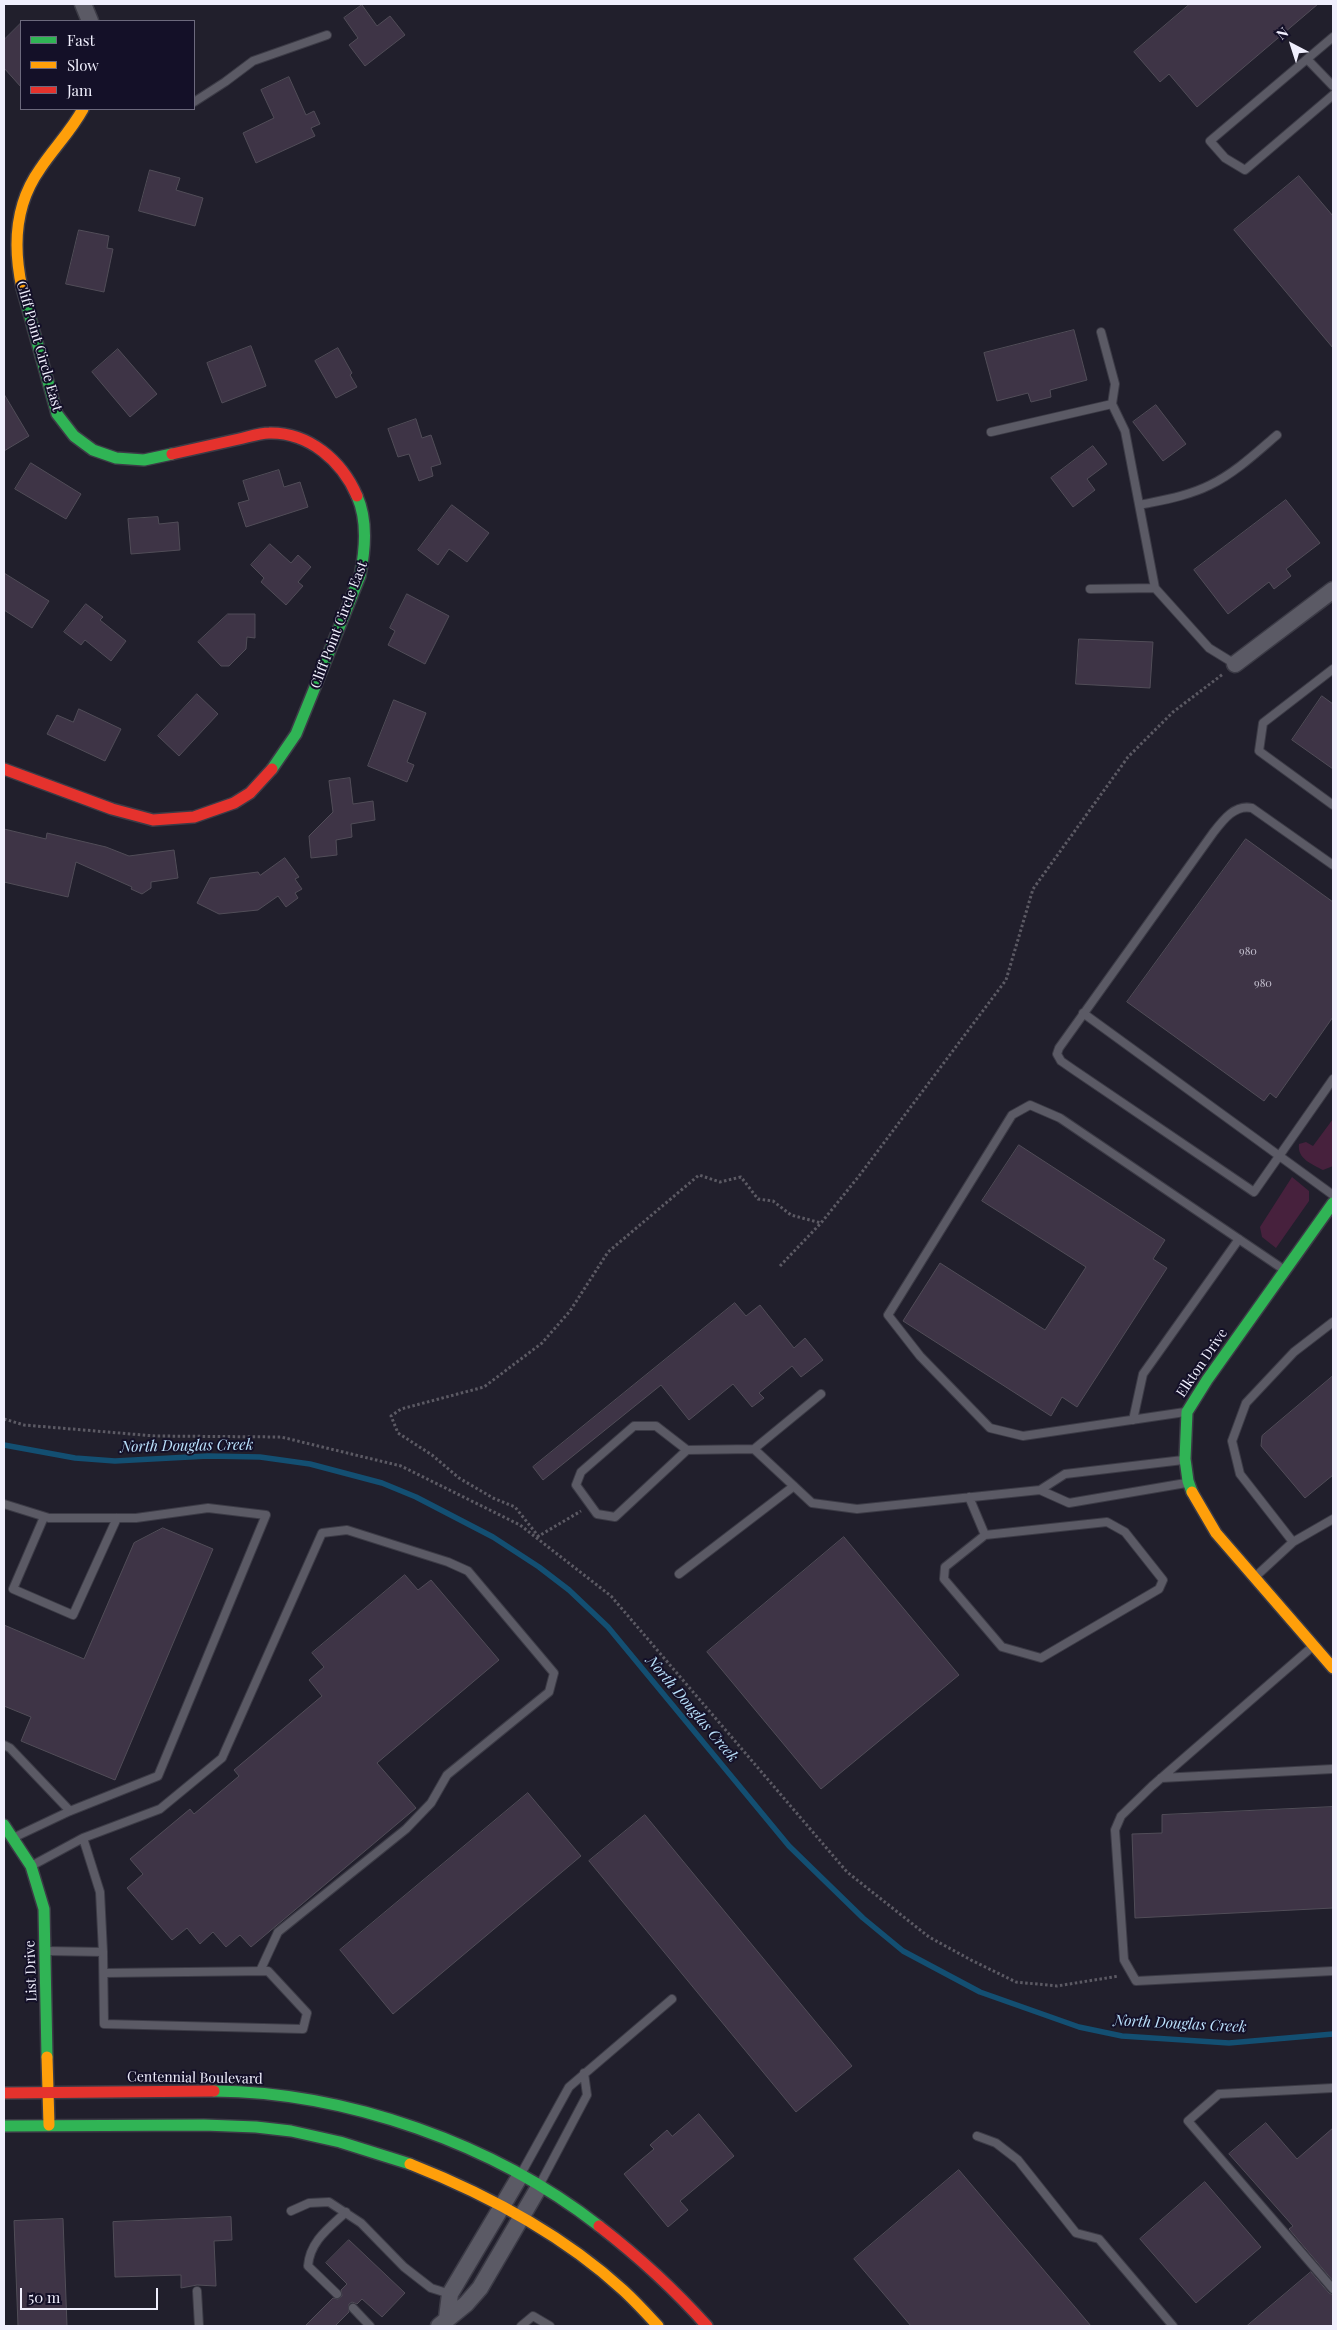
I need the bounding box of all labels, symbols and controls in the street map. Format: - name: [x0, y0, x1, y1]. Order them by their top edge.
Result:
- legend: [20, 20, 195, 110]
- north arrow: [1267, 20, 1317, 70]
- text: N: [1272, 23, 1292, 44]
- text: Fast: [67, 30, 95, 50]
- text: Slow: [67, 55, 99, 75]
- text: Jam: [67, 80, 92, 100]
- street label: Cliff Point Circle East: [12, 279, 66, 413]
- street label: Cliff Point Circle East: [307, 559, 371, 691]
- house number: 980: [1239, 945, 1257, 959]
- house number: 980: [1254, 977, 1272, 991]
- street label: Elkton Drive: [1173, 1326, 1231, 1400]
- water label: North Douglas Creek: [120, 1436, 254, 1456]
- water label: North Douglas Creek: [642, 1652, 742, 1766]
- street label: List Drive: [22, 1940, 40, 2002]
- water label: North Douglas Creek: [1113, 2012, 1247, 2036]
- street label: Centennial Boulevard: [127, 2068, 263, 2088]
- scale bar: [22, 2278, 160, 2310]
- text: 50 m: [28, 2287, 60, 2307]

